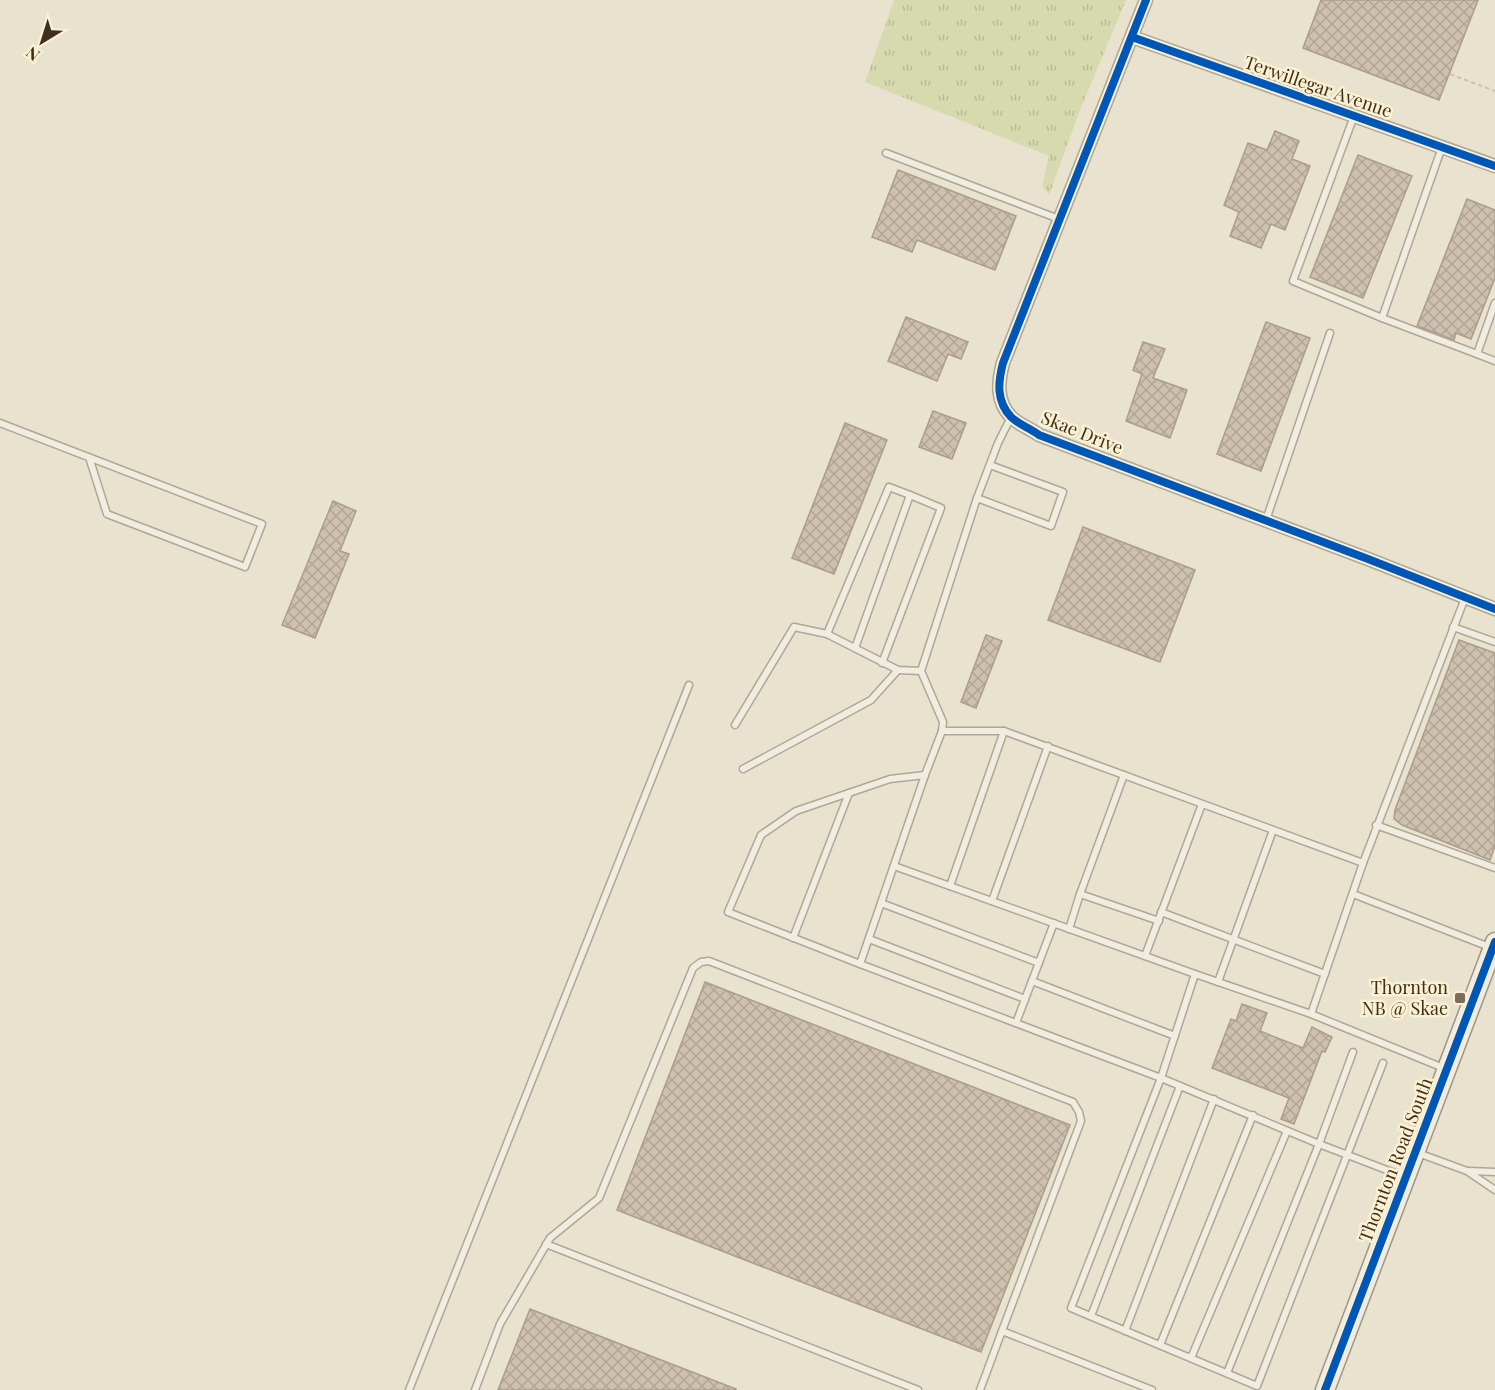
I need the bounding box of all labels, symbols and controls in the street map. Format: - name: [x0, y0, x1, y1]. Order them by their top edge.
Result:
- north arrow: [12, 12, 72, 72]
- text: N: [21, 42, 43, 66]
- street label: Terwillegar Avenue: [1241, 49, 1396, 123]
- street label: Skae Drive: [1038, 405, 1127, 459]
- place label: Thornton NB @ Skae: [1362, 975, 1448, 1020]
- marker: Thornton NB @ Skae: [1453, 991, 1467, 1005]
- street label: Thornton Road South: [1353, 1074, 1438, 1245]

